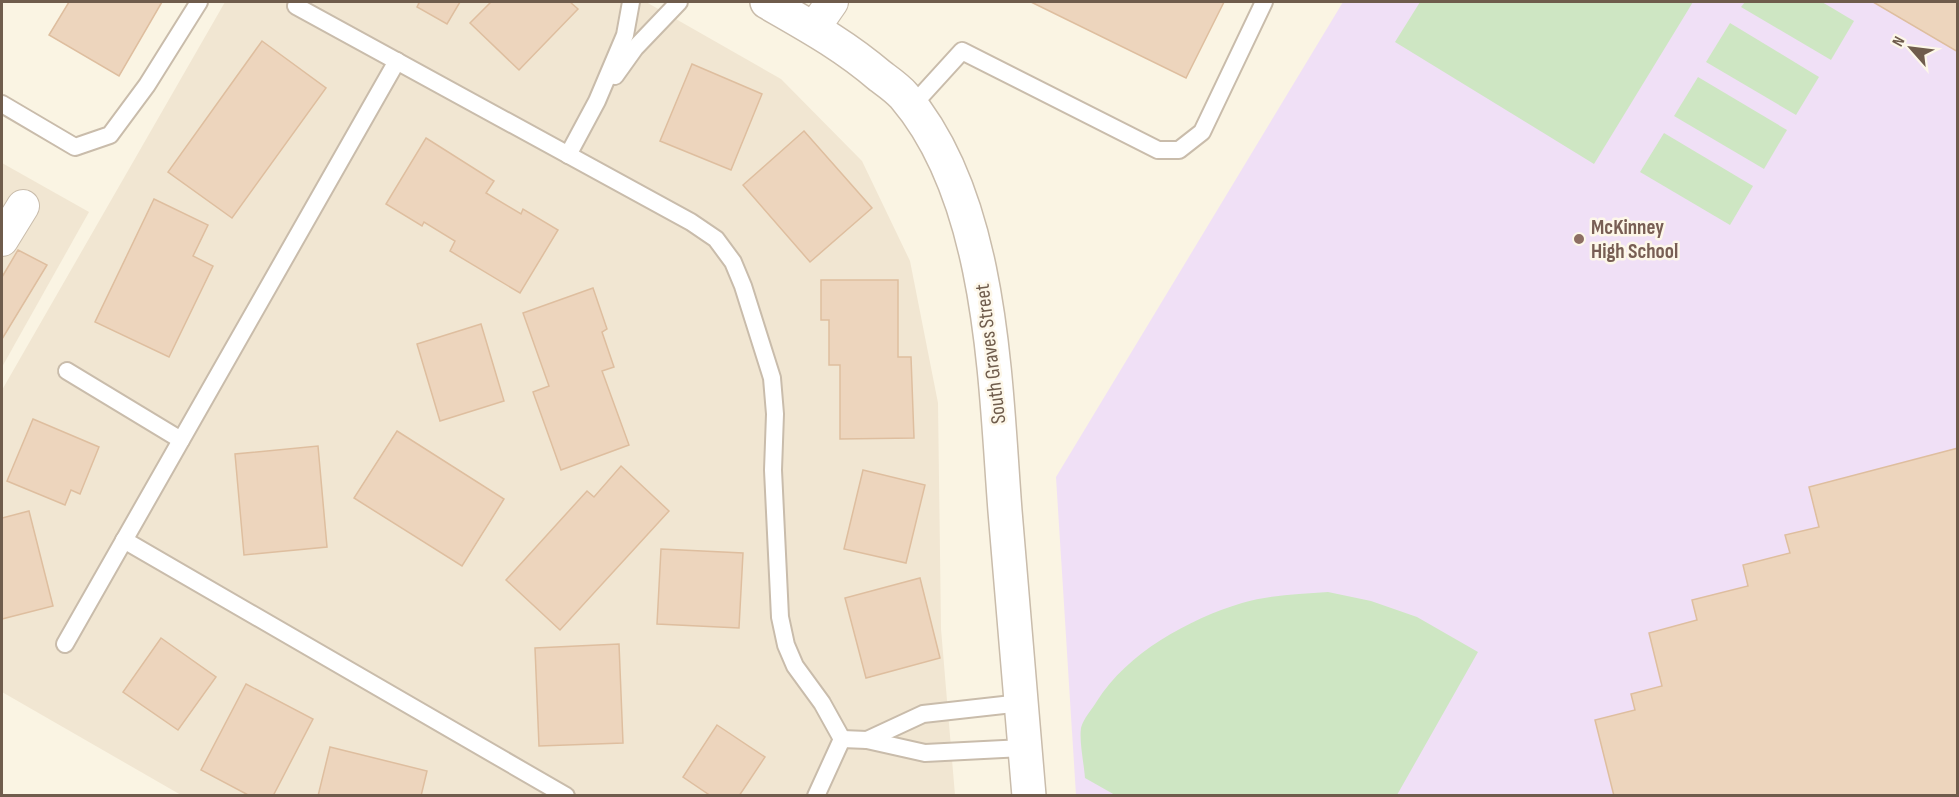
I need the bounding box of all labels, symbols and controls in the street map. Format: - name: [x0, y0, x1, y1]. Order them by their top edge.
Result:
- north arrow: [1881, 18, 1941, 78]
- text: N: [1889, 33, 1909, 50]
- place label: McKinney High School: [1591, 215, 1678, 264]
- marker: McKinney High School: [1572, 232, 1586, 246]
- street label: South Graves Street: [970, 282, 1011, 425]

